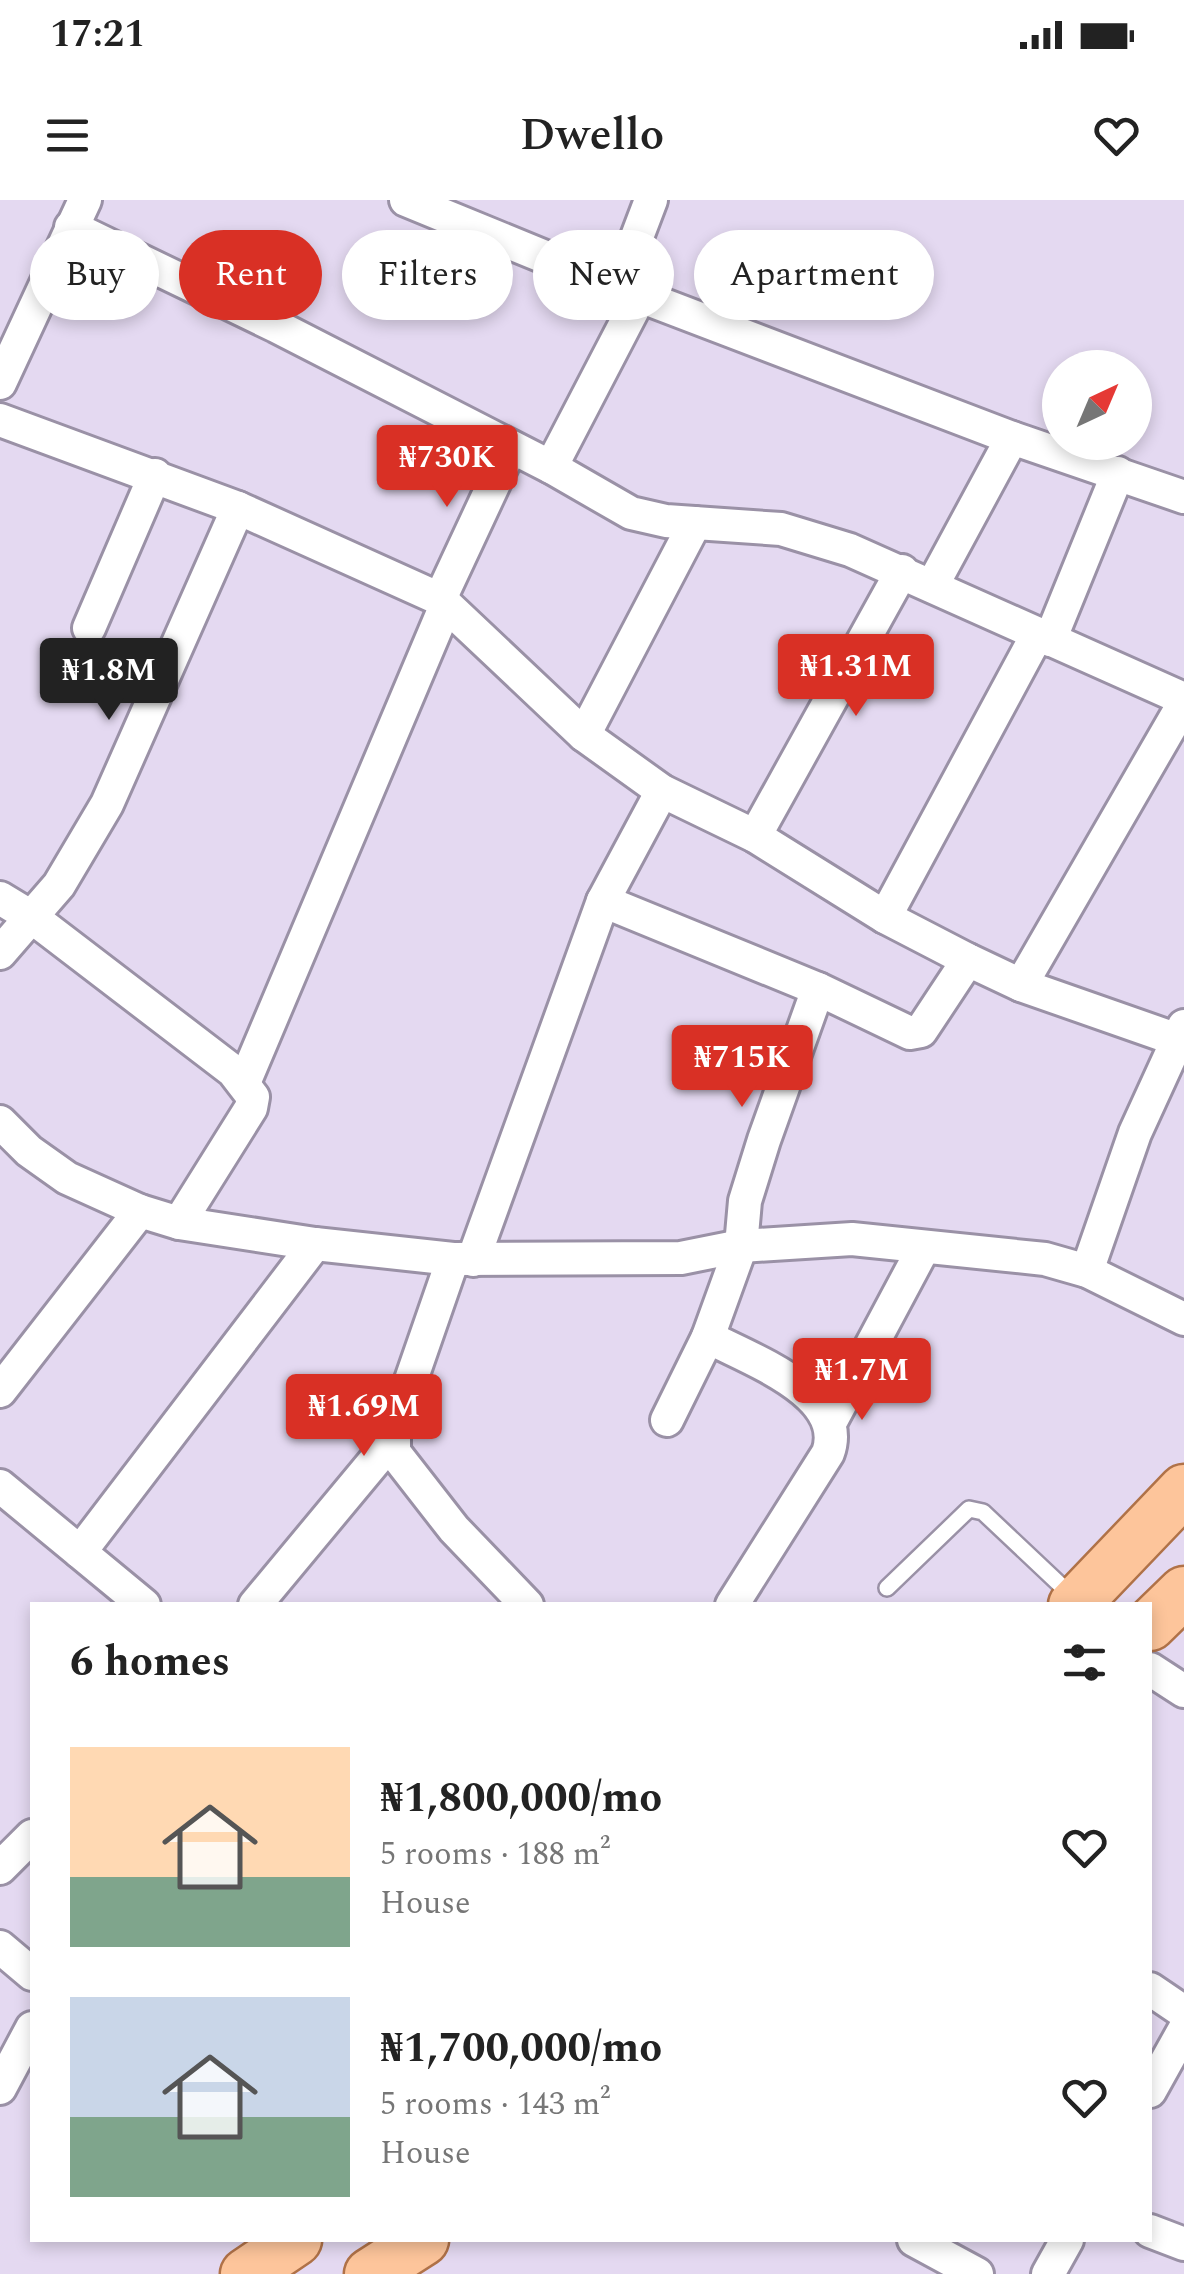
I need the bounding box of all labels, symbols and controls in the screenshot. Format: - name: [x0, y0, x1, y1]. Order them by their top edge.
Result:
- text: 17:21: [50, 6, 145, 64]
- text: Dwello: [520, 101, 664, 170]
- icon: menu: [40, 108, 95, 163]
- icon: heart: [1089, 108, 1144, 163]
- chip: Buy: [30, 230, 159, 320]
- chip: Rent: [179, 230, 322, 320]
- chip: Filters: [342, 230, 513, 320]
- chip: New: [533, 230, 674, 320]
- chip: Apartment: [694, 230, 934, 320]
- north arrow: [1042, 350, 1152, 460]
- map controls: [1042, 350, 1152, 460]
- pin: ₦730K: [377, 425, 517, 510]
- text: ₦730K: [399, 433, 495, 482]
- pin: ₦1.31M: [775, 634, 937, 719]
- pin: ₦1.8M: [39, 638, 179, 723]
- text: ₦1.31M: [800, 642, 912, 691]
- text: ₦1.8M: [62, 646, 156, 695]
- pin: ₦715K: [672, 1025, 812, 1110]
- text: ₦715K: [694, 1033, 790, 1082]
- pin: ₦1.7M: [792, 1338, 932, 1423]
- text: ₦1.7M: [815, 1346, 909, 1395]
- pin: ₦1.69M: [283, 1374, 445, 1459]
- text: ₦1.69M: [308, 1382, 420, 1431]
- text: 6 homes: [70, 1631, 230, 1694]
- icon: filters: [1057, 1635, 1112, 1690]
- text: ₦1,800,000/mo: [380, 1767, 662, 1830]
- icon: home: [150, 1787, 270, 1907]
- icon: heart: [1057, 1820, 1112, 1875]
- text: 5 rooms · 188 m²: [380, 1830, 610, 1879]
- text: House: [380, 1879, 470, 1928]
- text: ₦1,700,000/mo: [380, 2017, 662, 2080]
- icon: home: [150, 2037, 270, 2157]
- icon: heart: [1057, 2070, 1112, 2125]
- text: 5 rooms · 143 m²: [380, 2080, 610, 2129]
- text: House: [380, 2129, 470, 2178]

